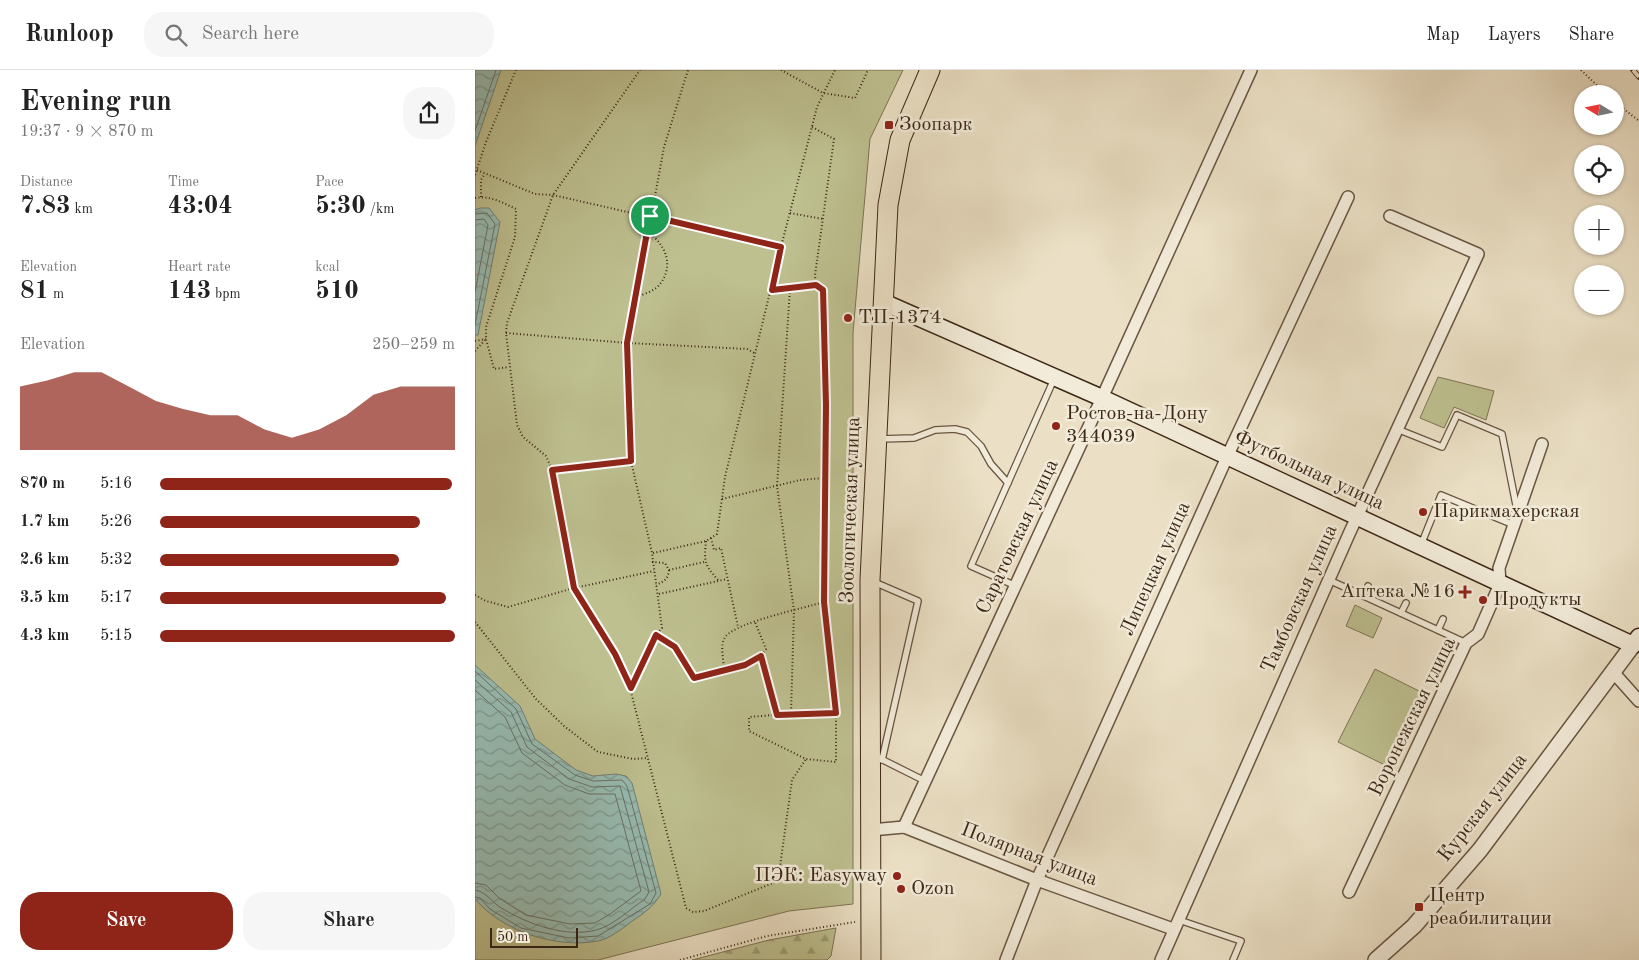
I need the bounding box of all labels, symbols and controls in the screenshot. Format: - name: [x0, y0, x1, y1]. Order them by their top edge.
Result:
- search box: [144, 12, 494, 57]
- icon: search: [162, 21, 190, 49]
- text: Runloop: [25, 23, 114, 47]
- text: Search here: [202, 25, 299, 44]
- text: Map: [1426, 26, 1460, 44]
- text: Layers: [1488, 26, 1540, 44]
- text: Share: [1568, 26, 1614, 44]
- north arrow: [1574, 85, 1624, 135]
- map controls: [1574, 85, 1624, 315]
- button: share: [403, 87, 455, 139]
- text: Evening run: [20, 89, 172, 117]
- place label: Зоопарк: [899, 115, 973, 135]
- marker: Зоопарк: [883, 119, 895, 131]
- text: 19:37 · 9 × 870 m: [20, 124, 153, 140]
- button: locate: [1574, 145, 1624, 195]
- text: Distance: [20, 175, 73, 189]
- text: Time: [168, 175, 199, 189]
- text: Pace: [315, 175, 344, 189]
- text: 7.83: [20, 194, 71, 219]
- text: 43:04: [168, 194, 233, 219]
- text: 5:30: [315, 194, 366, 219]
- pin: [629, 195, 671, 237]
- text: km: [71, 202, 93, 216]
- text: /km: [366, 202, 394, 216]
- icon: arrive: [636, 202, 664, 230]
- button: +: [1574, 205, 1624, 255]
- text: Elevation: [20, 260, 77, 274]
- text: Heart rate: [168, 260, 231, 274]
- text: kcal: [315, 260, 339, 274]
- button: −: [1574, 265, 1624, 315]
- text: 81: [20, 279, 49, 304]
- text: 143: [168, 279, 211, 304]
- text: 510: [315, 279, 359, 304]
- text: m: [49, 287, 64, 301]
- text: bpm: [211, 287, 241, 301]
- place label: ТП-1374: [858, 308, 942, 328]
- marker: ТП-1374: [842, 312, 854, 324]
- text: Elevation: [20, 337, 85, 353]
- text: 250–259 m: [372, 337, 455, 353]
- place label: Ростов-на-Дону 344039: [1066, 404, 1208, 447]
- street label: Зоологическая улица: [838, 416, 864, 604]
- marker: Ростов-на-Дону 344039: [1050, 420, 1062, 432]
- street label: Футбольная улица: [1231, 427, 1387, 515]
- street label: Саратовская улица: [973, 456, 1063, 617]
- text: 870 m: [20, 476, 65, 492]
- text: 5:16: [100, 476, 132, 492]
- street label: Липецкая улица: [1117, 499, 1195, 639]
- place label: Парикмахерская: [1433, 502, 1580, 522]
- marker: Парикмахерская: [1417, 506, 1429, 518]
- text: 1.7 km: [20, 514, 69, 530]
- text: 5:26: [100, 514, 132, 530]
- street label: Тамбовская улица: [1258, 522, 1342, 676]
- text: 2.6 km: [20, 552, 69, 568]
- text: 5:32: [100, 552, 132, 568]
- place label: Аптека №16: [1340, 582, 1455, 602]
- marker: Аптека №16: [1459, 586, 1471, 598]
- text: 3.5 km: [20, 590, 69, 606]
- text: 5:17: [100, 590, 132, 606]
- place label: Продукты: [1493, 590, 1582, 610]
- marker: Продукты: [1477, 594, 1489, 606]
- text: 4.3 km: [20, 628, 69, 644]
- text: 5:15: [100, 628, 132, 644]
- street label: Воронежская улица: [1366, 634, 1460, 800]
- street label: Курская улица: [1435, 750, 1531, 866]
- street label: Полярная улица: [958, 820, 1100, 890]
- place label: ПЭК: Easyway: [755, 866, 887, 886]
- marker: ПЭК: Easyway: [891, 870, 903, 882]
- place label: Ozon: [911, 879, 955, 899]
- marker: Ozon: [895, 883, 907, 895]
- place label: Центр реабилитации: [1429, 886, 1552, 929]
- button: Save: [20, 892, 233, 950]
- button: Share: [243, 892, 455, 950]
- marker: Центр реабилитации: [1413, 901, 1425, 913]
- scale bar: [490, 925, 577, 948]
- text: 50 m: [497, 930, 528, 944]

